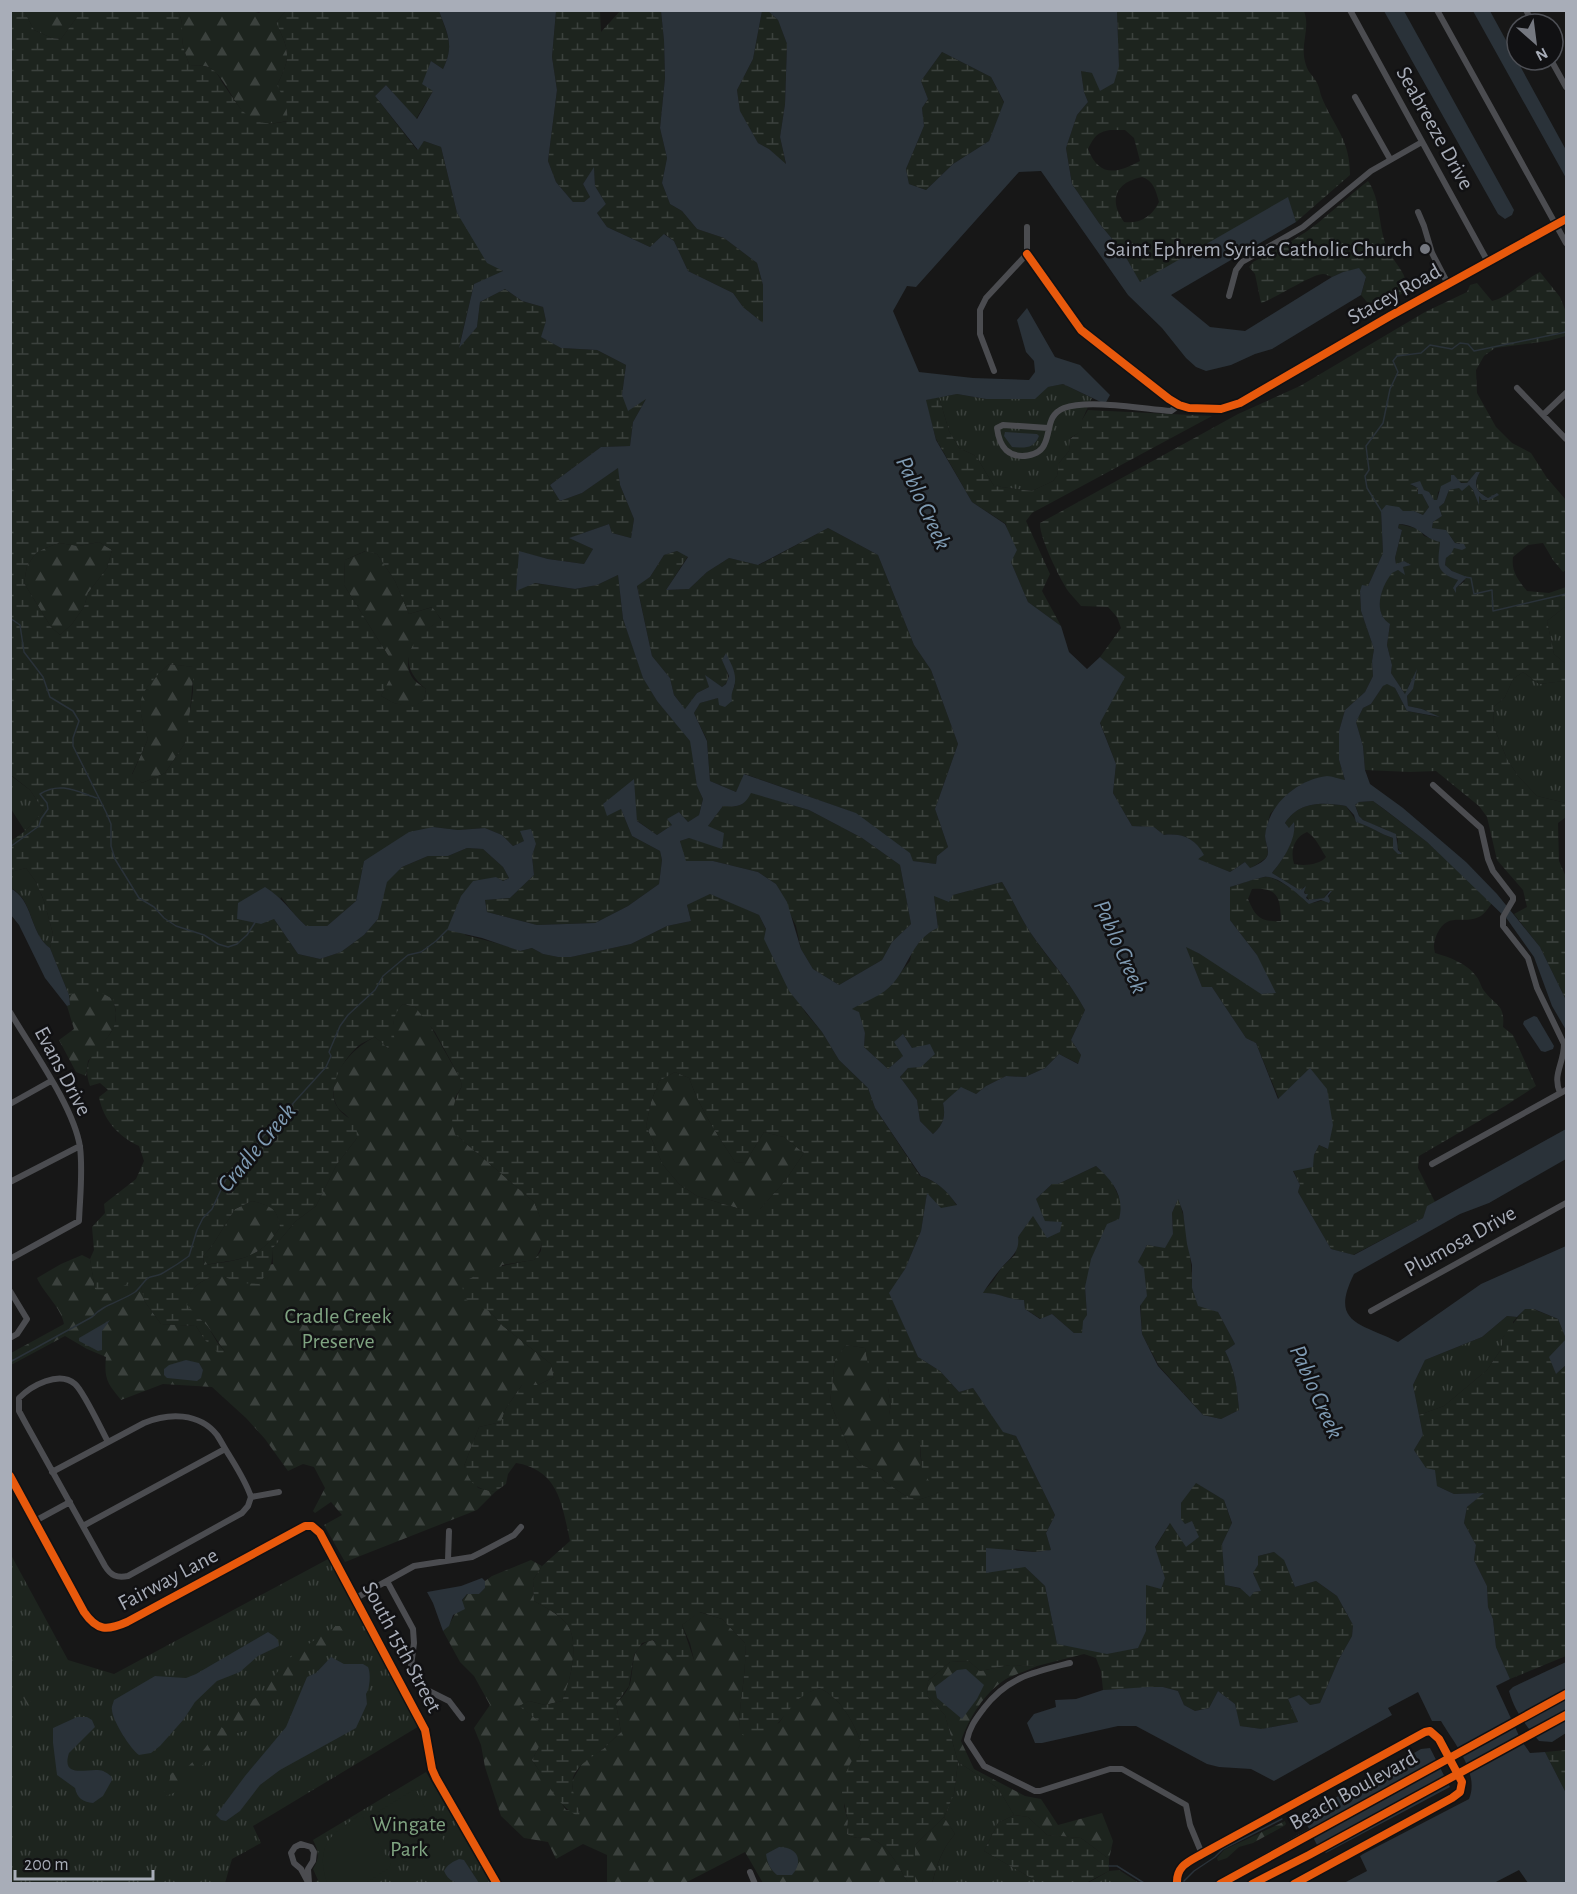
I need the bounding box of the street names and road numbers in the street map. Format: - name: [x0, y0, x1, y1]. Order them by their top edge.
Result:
- street label: Seabreeze Drive: [1392, 63, 1478, 193]
- street label: Stacey Road: [1344, 259, 1444, 329]
- street label: Evans Drive: [30, 1023, 96, 1119]
- street label: Plumosa Drive: [1400, 1201, 1520, 1281]
- street label: Fairway Lane: [114, 1544, 222, 1614]
- street label: South 15th Street: [358, 1578, 446, 1716]
- street label: Beach Boulevard: [1286, 1746, 1420, 1834]

